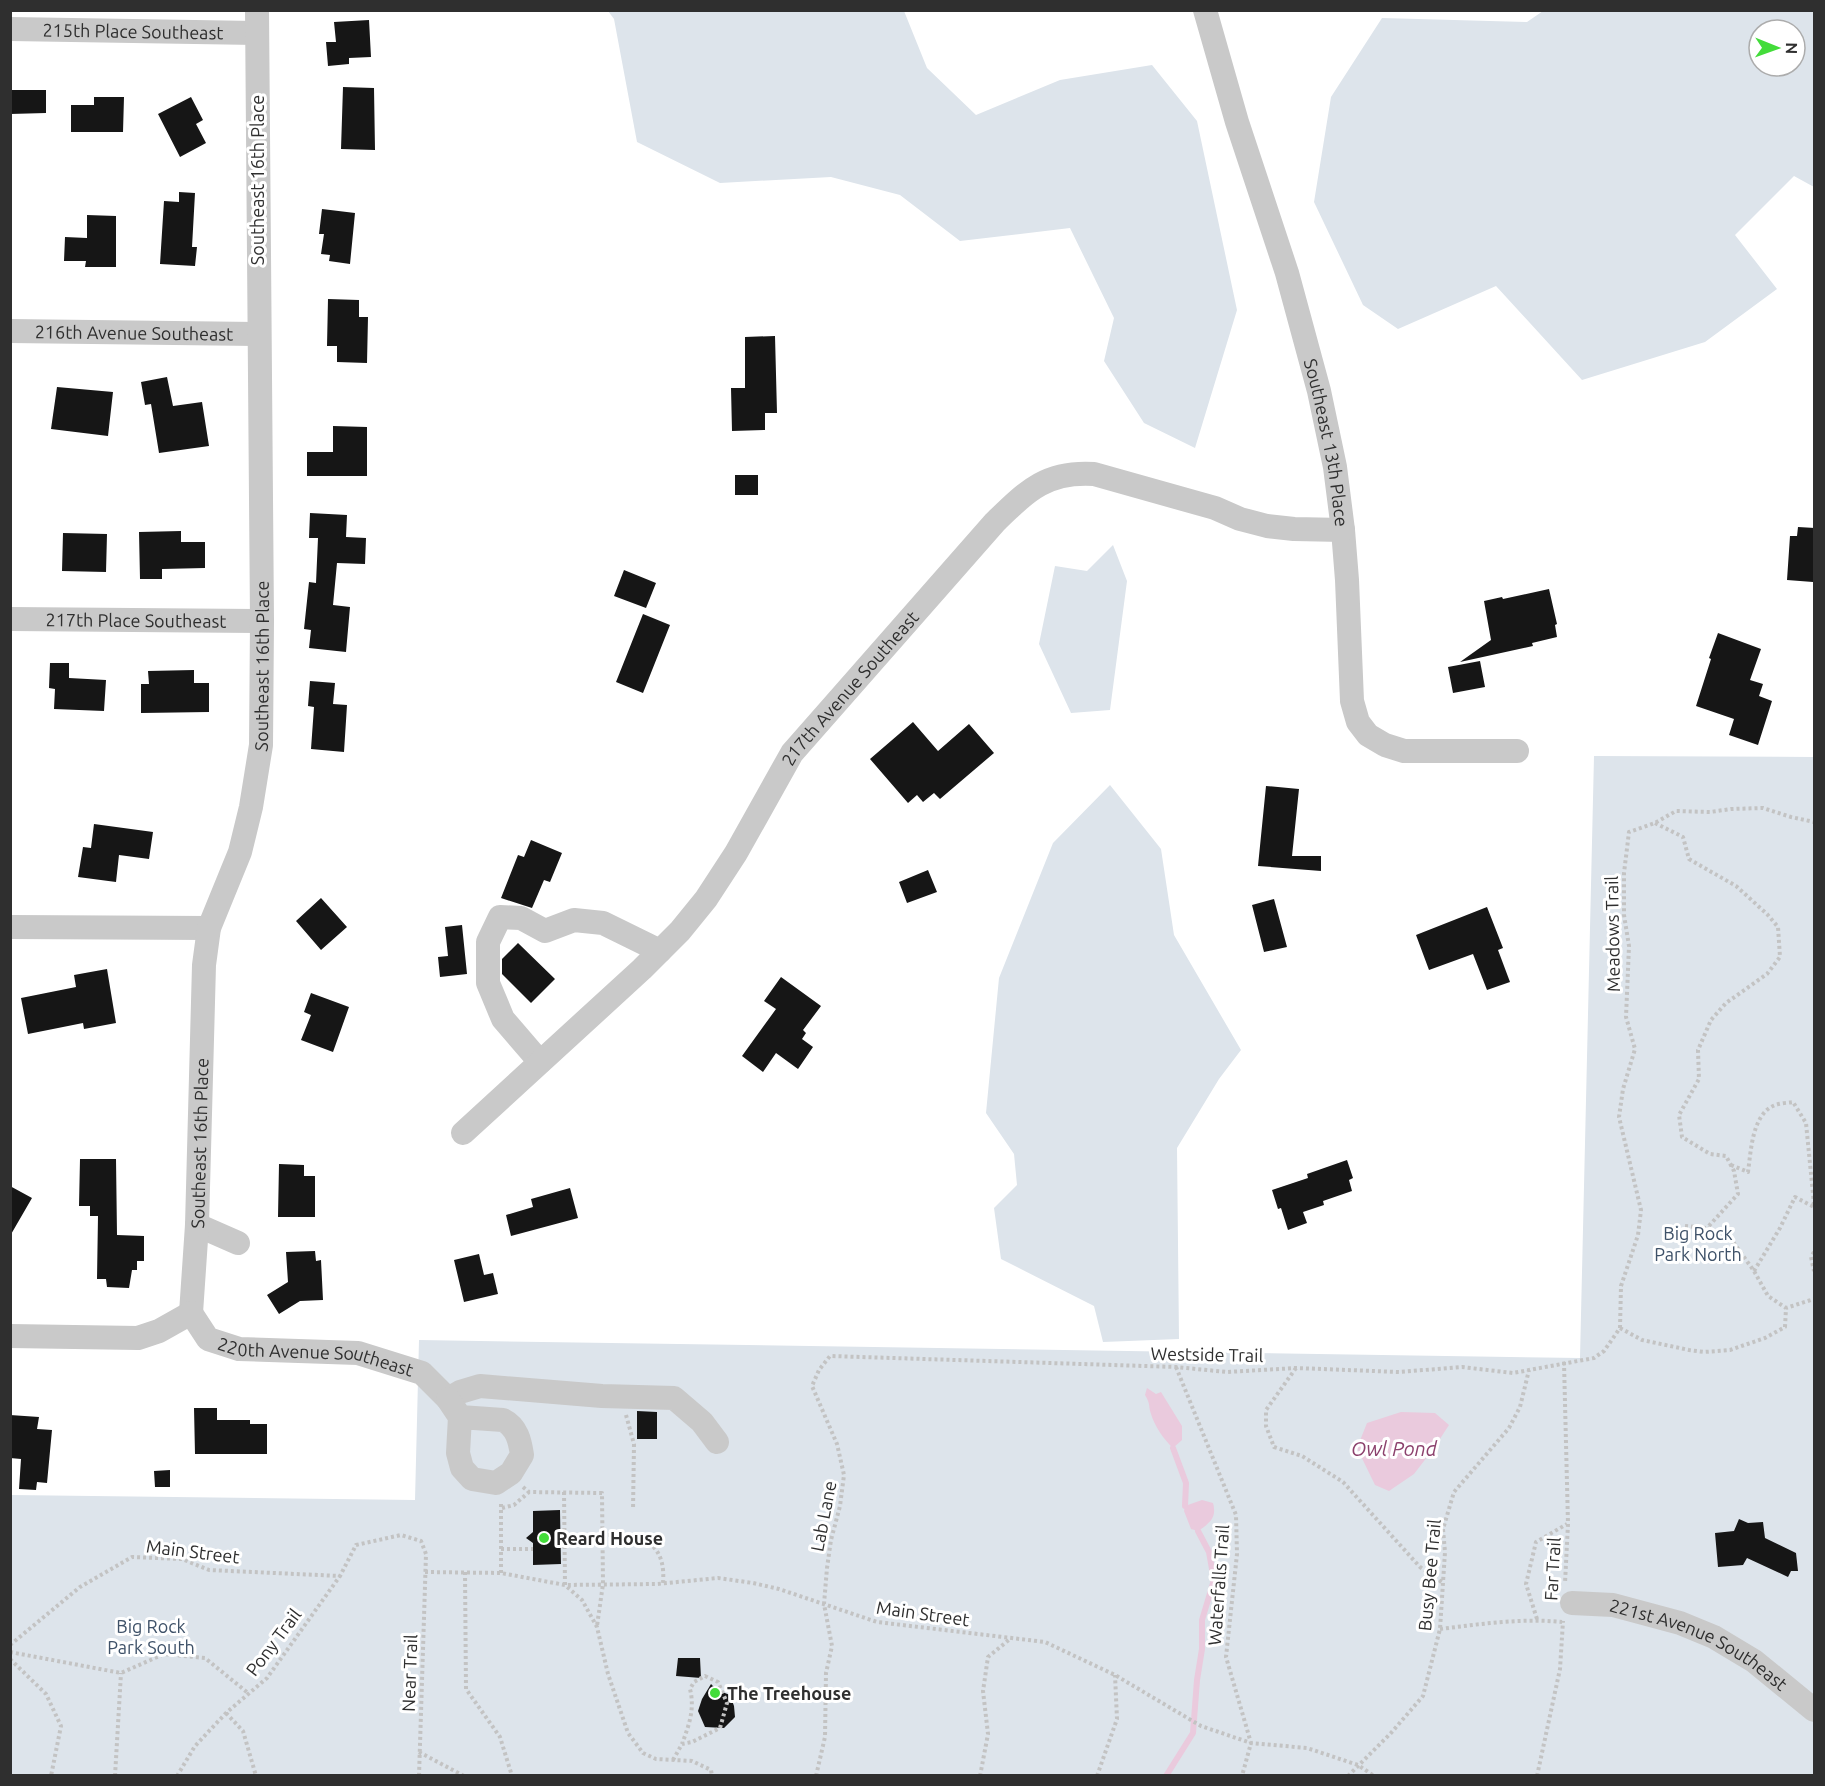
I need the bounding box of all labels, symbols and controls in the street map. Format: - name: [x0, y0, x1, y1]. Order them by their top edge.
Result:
- north arrow: [1747, 18, 1807, 78]
- street label: 215th Place Southeast: [42, 20, 224, 42]
- text: N: [1783, 42, 1801, 54]
- street label: Southeast 16th Place: [247, 95, 267, 265]
- street label: 216th Avenue Southeast: [35, 321, 233, 344]
- street label: Southeast 13th Place: [1301, 356, 1352, 528]
- street label: Southeast 16th Place: [250, 580, 272, 753]
- street label: 217th Avenue Southeast: [777, 607, 922, 769]
- street label: 217th Place Southeast: [45, 609, 226, 631]
- street label: Meadows Trail: [1601, 875, 1623, 992]
- street label: Southeast 16th Place: [187, 1058, 211, 1229]
- park label: Big Rock Park North: [1654, 1223, 1742, 1264]
- street label: 220th Avenue Southeast: [215, 1333, 416, 1380]
- street label: Westside Trail: [1151, 1343, 1264, 1365]
- water label: Owl Pond: [1351, 1437, 1438, 1460]
- street label: Lab Lane: [806, 1479, 840, 1553]
- street label: Busy Bee Trail: [1414, 1518, 1444, 1632]
- street label: Waterfalls Trail: [1204, 1524, 1232, 1646]
- place label: Reard House: [556, 1528, 663, 1548]
- marker: Reard House: [537, 1531, 551, 1545]
- street label: Main Street: [145, 1535, 241, 1567]
- street label: Far Trail: [1540, 1536, 1564, 1601]
- street label: 221st Avenue Southeast: [1607, 1595, 1791, 1694]
- street label: Main Street: [875, 1597, 971, 1629]
- street label: Pony Trail: [241, 1604, 305, 1679]
- park label: Big Rock Park South: [107, 1616, 195, 1657]
- street label: Near Trail: [398, 1634, 420, 1712]
- place label: The Treehouse: [727, 1683, 851, 1703]
- marker: The Treehouse: [708, 1686, 722, 1700]

